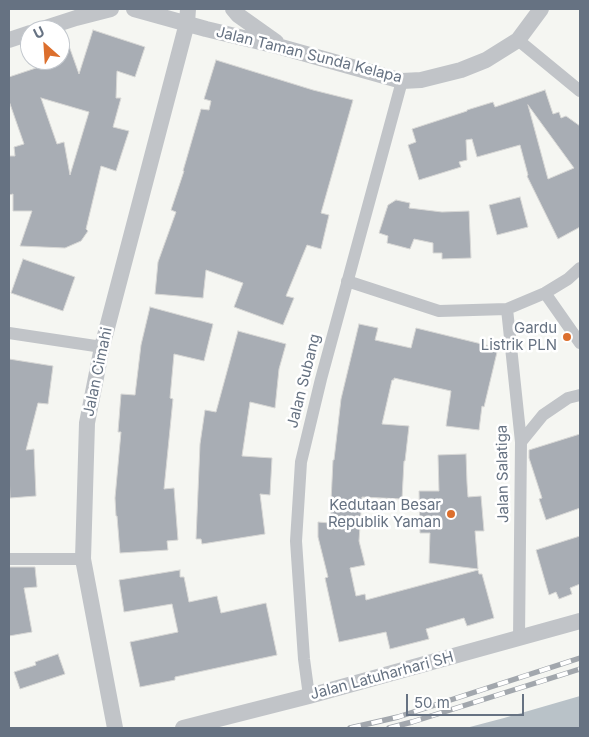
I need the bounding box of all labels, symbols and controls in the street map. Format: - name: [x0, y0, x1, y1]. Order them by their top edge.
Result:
- north arrow: [20, 20, 70, 70]
- text: U: [30, 22, 47, 42]
- street label: Jalan Taman Sunda Kelapa: [214, 23, 404, 87]
- place label: Gardu Listrik PLN: [481, 319, 557, 354]
- street label: Jalan Cimahi: [80, 326, 116, 418]
- marker: Gardu Listrik PLN: [561, 331, 573, 343]
- street label: Jalan Subang: [284, 332, 324, 430]
- street label: Jalan Salatiga: [493, 425, 513, 523]
- place label: Kedutaan Besar Republik Yaman: [328, 496, 441, 531]
- marker: Kedutaan Besar Republik Yaman: [445, 508, 457, 520]
- street label: Jalan Latuharhari SH: [308, 648, 456, 704]
- scale bar: [409, 684, 526, 716]
- text: 50 m: [414, 693, 450, 712]

